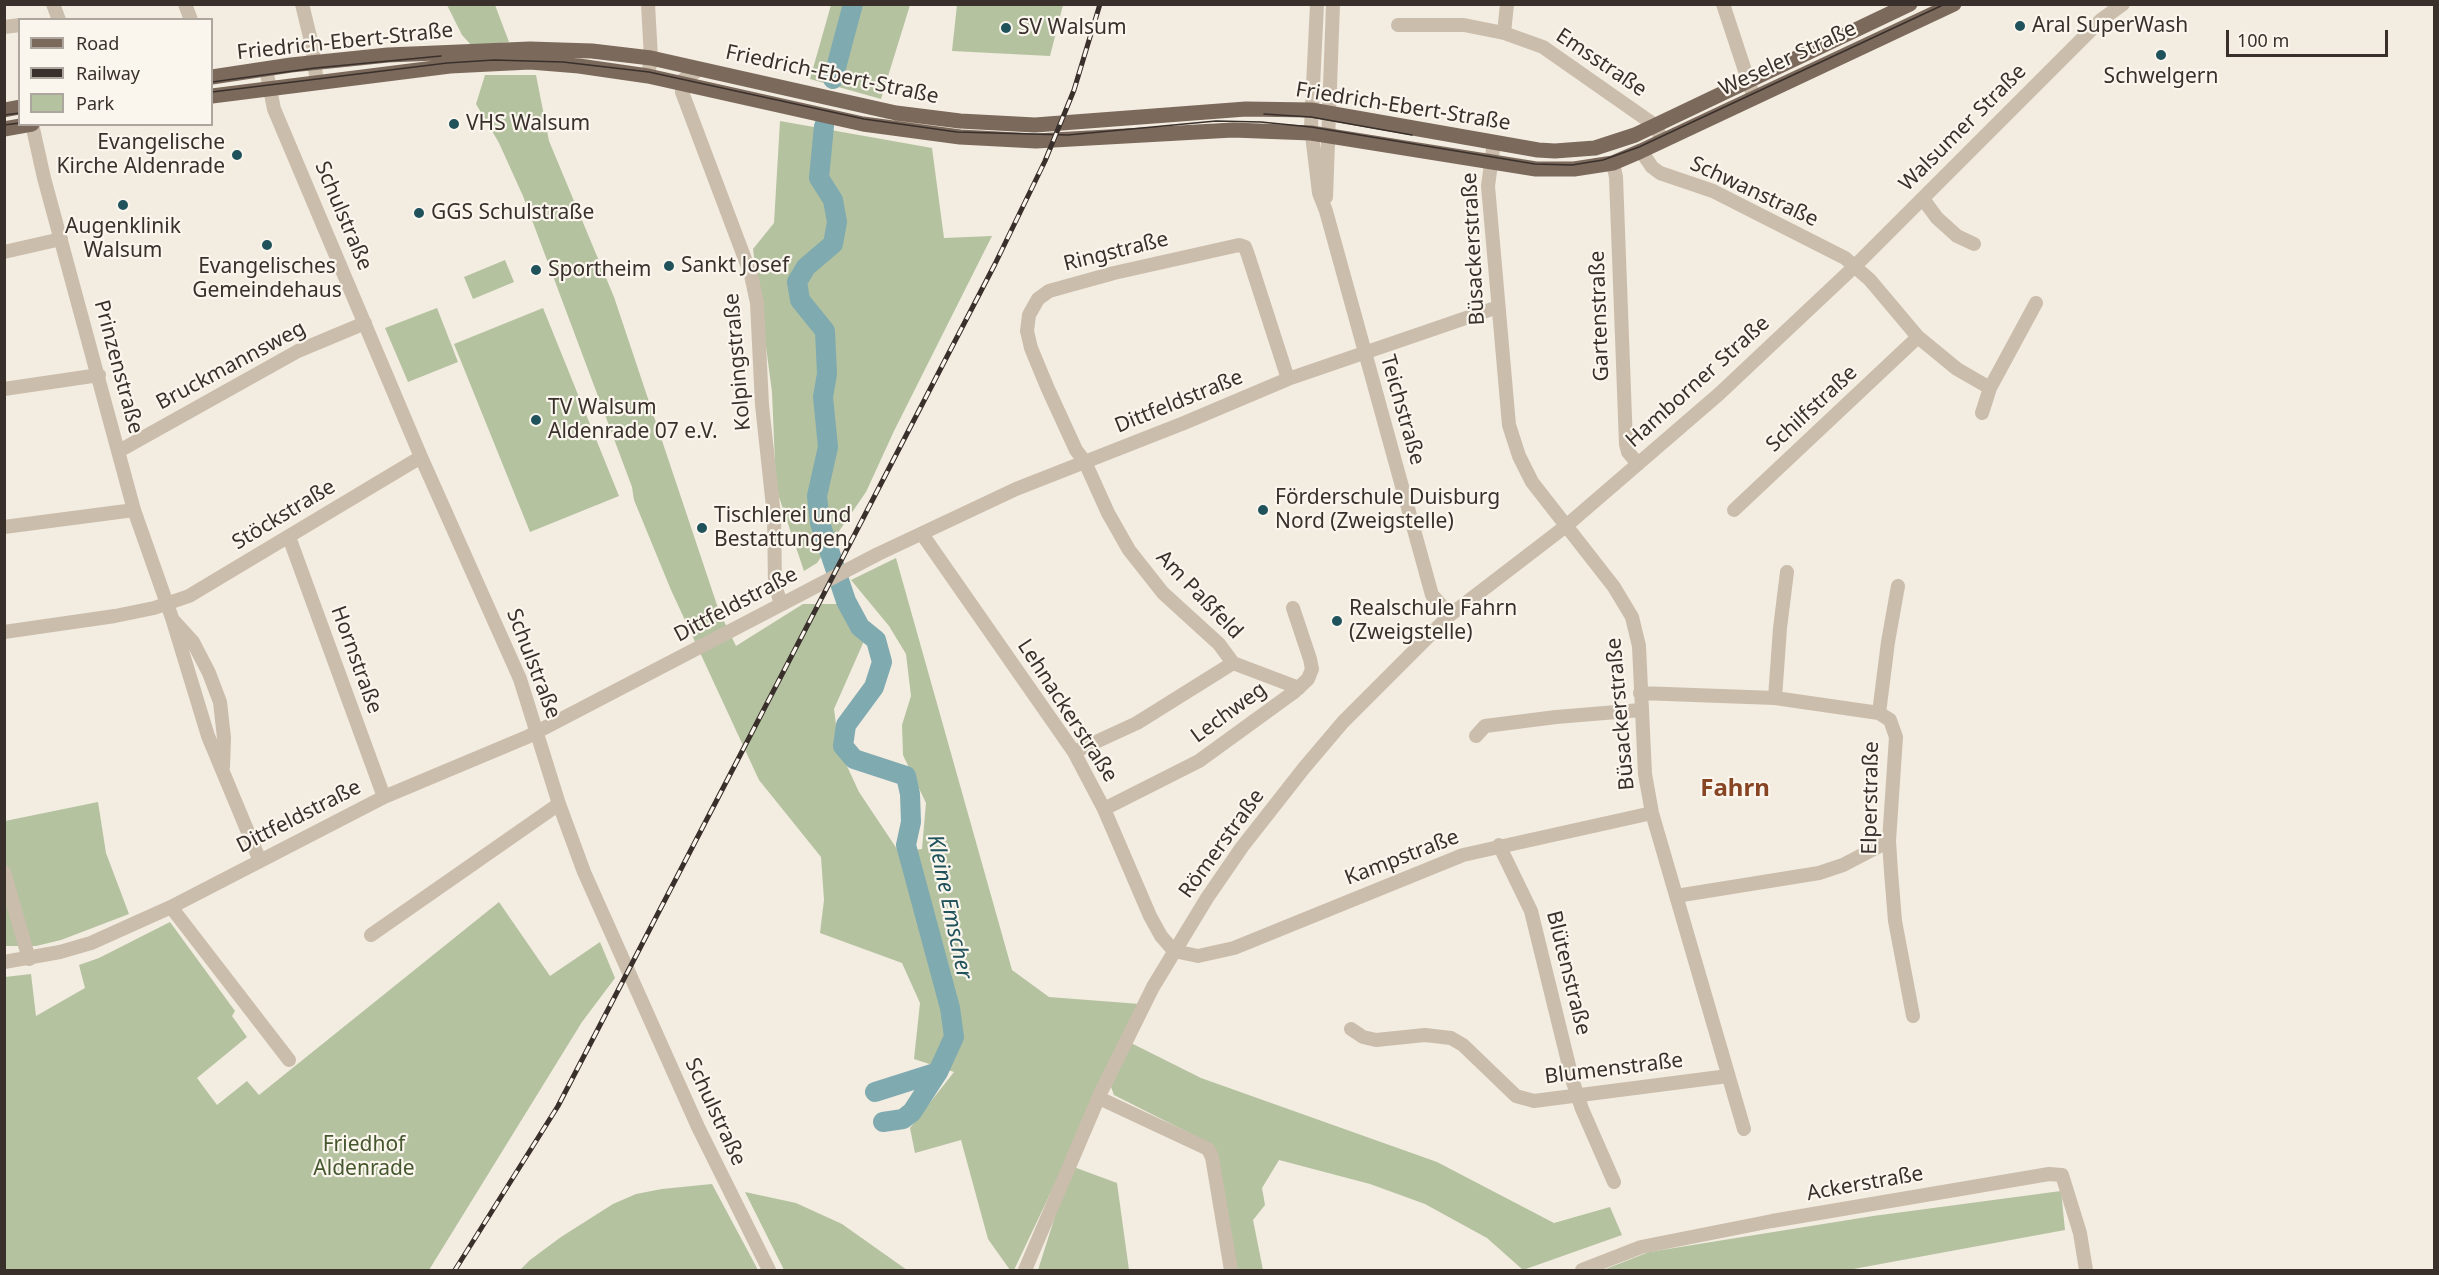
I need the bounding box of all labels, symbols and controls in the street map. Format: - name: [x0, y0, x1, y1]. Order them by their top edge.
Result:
- place label: Aral SuperWash: [2032, 13, 2188, 39]
- place label: SV Walsum: [1018, 15, 1127, 41]
- street label: Weseler Straße: [1715, 16, 1861, 102]
- legend: [18, 18, 213, 126]
- street label: Friedrich-Ebert-Straße: [236, 18, 454, 66]
- scale bar: [2229, 18, 2391, 56]
- marker: Aral SuperWash: [2013, 19, 2027, 33]
- marker: SV Walsum: [999, 21, 1013, 35]
- street label: Emsstraße: [1551, 23, 1651, 103]
- text: 100 m: [2237, 28, 2289, 52]
- text: Road: [76, 31, 119, 55]
- street label: Friedrich-Ebert-Straße: [723, 40, 941, 110]
- marker: Schwelgern: [2154, 48, 2168, 62]
- street label: Walsumer Straße: [1894, 59, 2032, 197]
- text: Railway: [76, 61, 140, 85]
- place label: Schwelgern: [2104, 64, 2218, 90]
- street label: Friedrich-Ebert-Straße: [1294, 78, 1512, 136]
- text: Park: [76, 91, 114, 115]
- place label: VHS Walsum: [466, 111, 590, 137]
- marker: VHS Walsum: [447, 117, 461, 131]
- place label: Evangelische Kirche Aldenrade: [57, 130, 225, 180]
- marker: Evangelische Kirche Aldenrade: [230, 148, 244, 162]
- street label: Schwanstraße: [1686, 151, 1822, 233]
- street label: Schulstraße: [309, 158, 377, 274]
- street label: Büsackerstraße: [1457, 172, 1491, 326]
- marker: Augenklinik Walsum: [116, 198, 130, 212]
- place label: GGS Schulstraße: [431, 200, 594, 226]
- marker: GGS Schulstraße: [412, 206, 426, 220]
- place label: Augenklinik Walsum: [65, 214, 181, 264]
- street label: Ringstraße: [1061, 227, 1171, 277]
- marker: Evangelisches Gemeindehaus: [260, 238, 274, 252]
- street label: Gartenstraße: [1585, 250, 1615, 382]
- place label: Sankt Josef: [681, 253, 789, 279]
- place label: Evangelisches Gemeindehaus: [192, 254, 342, 304]
- place label: Sportheim: [548, 257, 651, 283]
- marker: Sankt Josef: [662, 259, 676, 273]
- marker: Sportheim: [529, 263, 543, 277]
- street label: Kolpingstraße: [719, 292, 757, 432]
- street label: Prinzenstraße: [88, 297, 148, 437]
- street label: Hamborner Straße: [1621, 311, 1775, 453]
- street label: Bruckmannsweg: [152, 316, 310, 416]
- street label: Teichstraße: [1374, 352, 1430, 468]
- street label: Schilfstraße: [1761, 360, 1863, 458]
- street label: Dittfeldstraße: [1111, 365, 1247, 439]
- place label: TV Walsum Aldenrade 07 e.V.: [548, 395, 718, 445]
- marker: TV Walsum Aldenrade 07 e.V.: [529, 413, 543, 427]
- street label: Stöckstraße: [228, 474, 340, 556]
- place label: Förderschule Duisburg Nord (Zweigstelle): [1275, 485, 1500, 535]
- place label: Tischlerei und Bestattungen: [714, 503, 851, 553]
- marker: Förderschule Duisburg Nord (Zweigstelle): [1256, 503, 1270, 517]
- marker: Tischlerei und Bestattungen: [695, 521, 709, 535]
- street label: Am Paßfeld: [1150, 545, 1248, 645]
- street label: Dittfeldstraße: [670, 562, 802, 648]
- place label: Realschule Fahrn (Zweigstelle): [1349, 596, 1517, 646]
- street label: Hornstraße: [325, 603, 387, 717]
- street label: Schulstraße: [500, 605, 566, 723]
- marker: Realschule Fahrn (Zweigstelle): [1330, 614, 1344, 628]
- street label: Lehnackerstraße: [1011, 635, 1123, 787]
- street label: Büsackerstraße: [1602, 637, 1640, 791]
- street label: Lechweg: [1186, 677, 1272, 749]
- street label: Elperstraße: [1857, 741, 1885, 855]
- street label: Dittfeldstraße: [233, 775, 365, 859]
- district label: Fahrn: [1700, 775, 1770, 803]
- street label: Römerstraße: [1174, 785, 1270, 903]
- street label: Kampstraße: [1341, 825, 1463, 891]
- water label: Kleine Emscher: [921, 833, 977, 981]
- street label: Blütenstraße: [1540, 908, 1596, 1038]
- street label: Blumenstraße: [1543, 1048, 1685, 1090]
- street label: Schulstraße: [679, 1054, 751, 1170]
- park label: Friedhof Aldenrade: [313, 1132, 415, 1182]
- street label: Ackerstraße: [1805, 1161, 1925, 1207]

